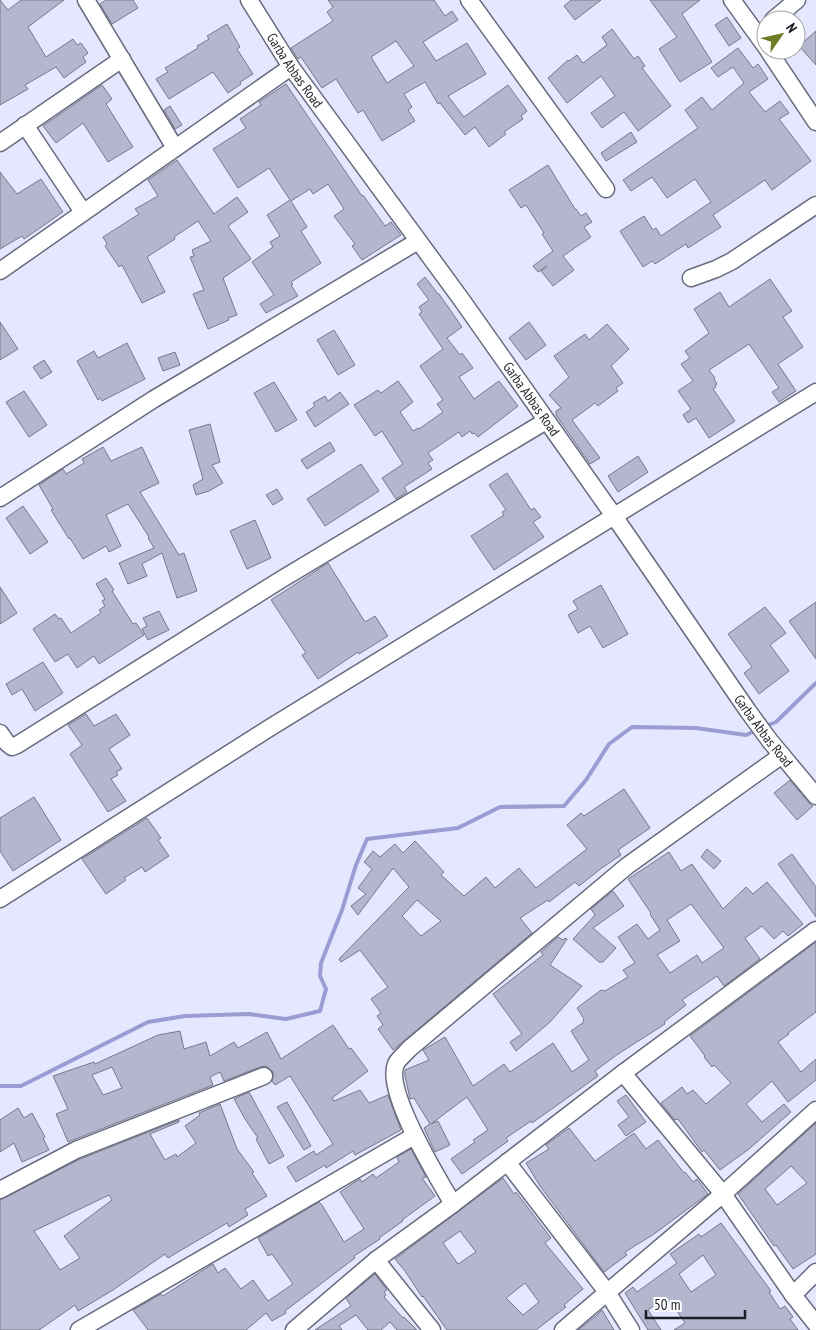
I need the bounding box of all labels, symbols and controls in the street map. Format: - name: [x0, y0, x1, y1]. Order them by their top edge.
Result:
- north arrow: [756, 10, 806, 60]
- text: N: [782, 20, 801, 36]
- street label: Garba Abbas Road: [263, 30, 327, 111]
- street label: Garba Abbas Road: [499, 358, 564, 440]
- street label: Garba Abbas Road: [730, 691, 797, 771]
- scale bar: [646, 1288, 745, 1320]
- text: 50 m: [654, 1295, 680, 1314]

